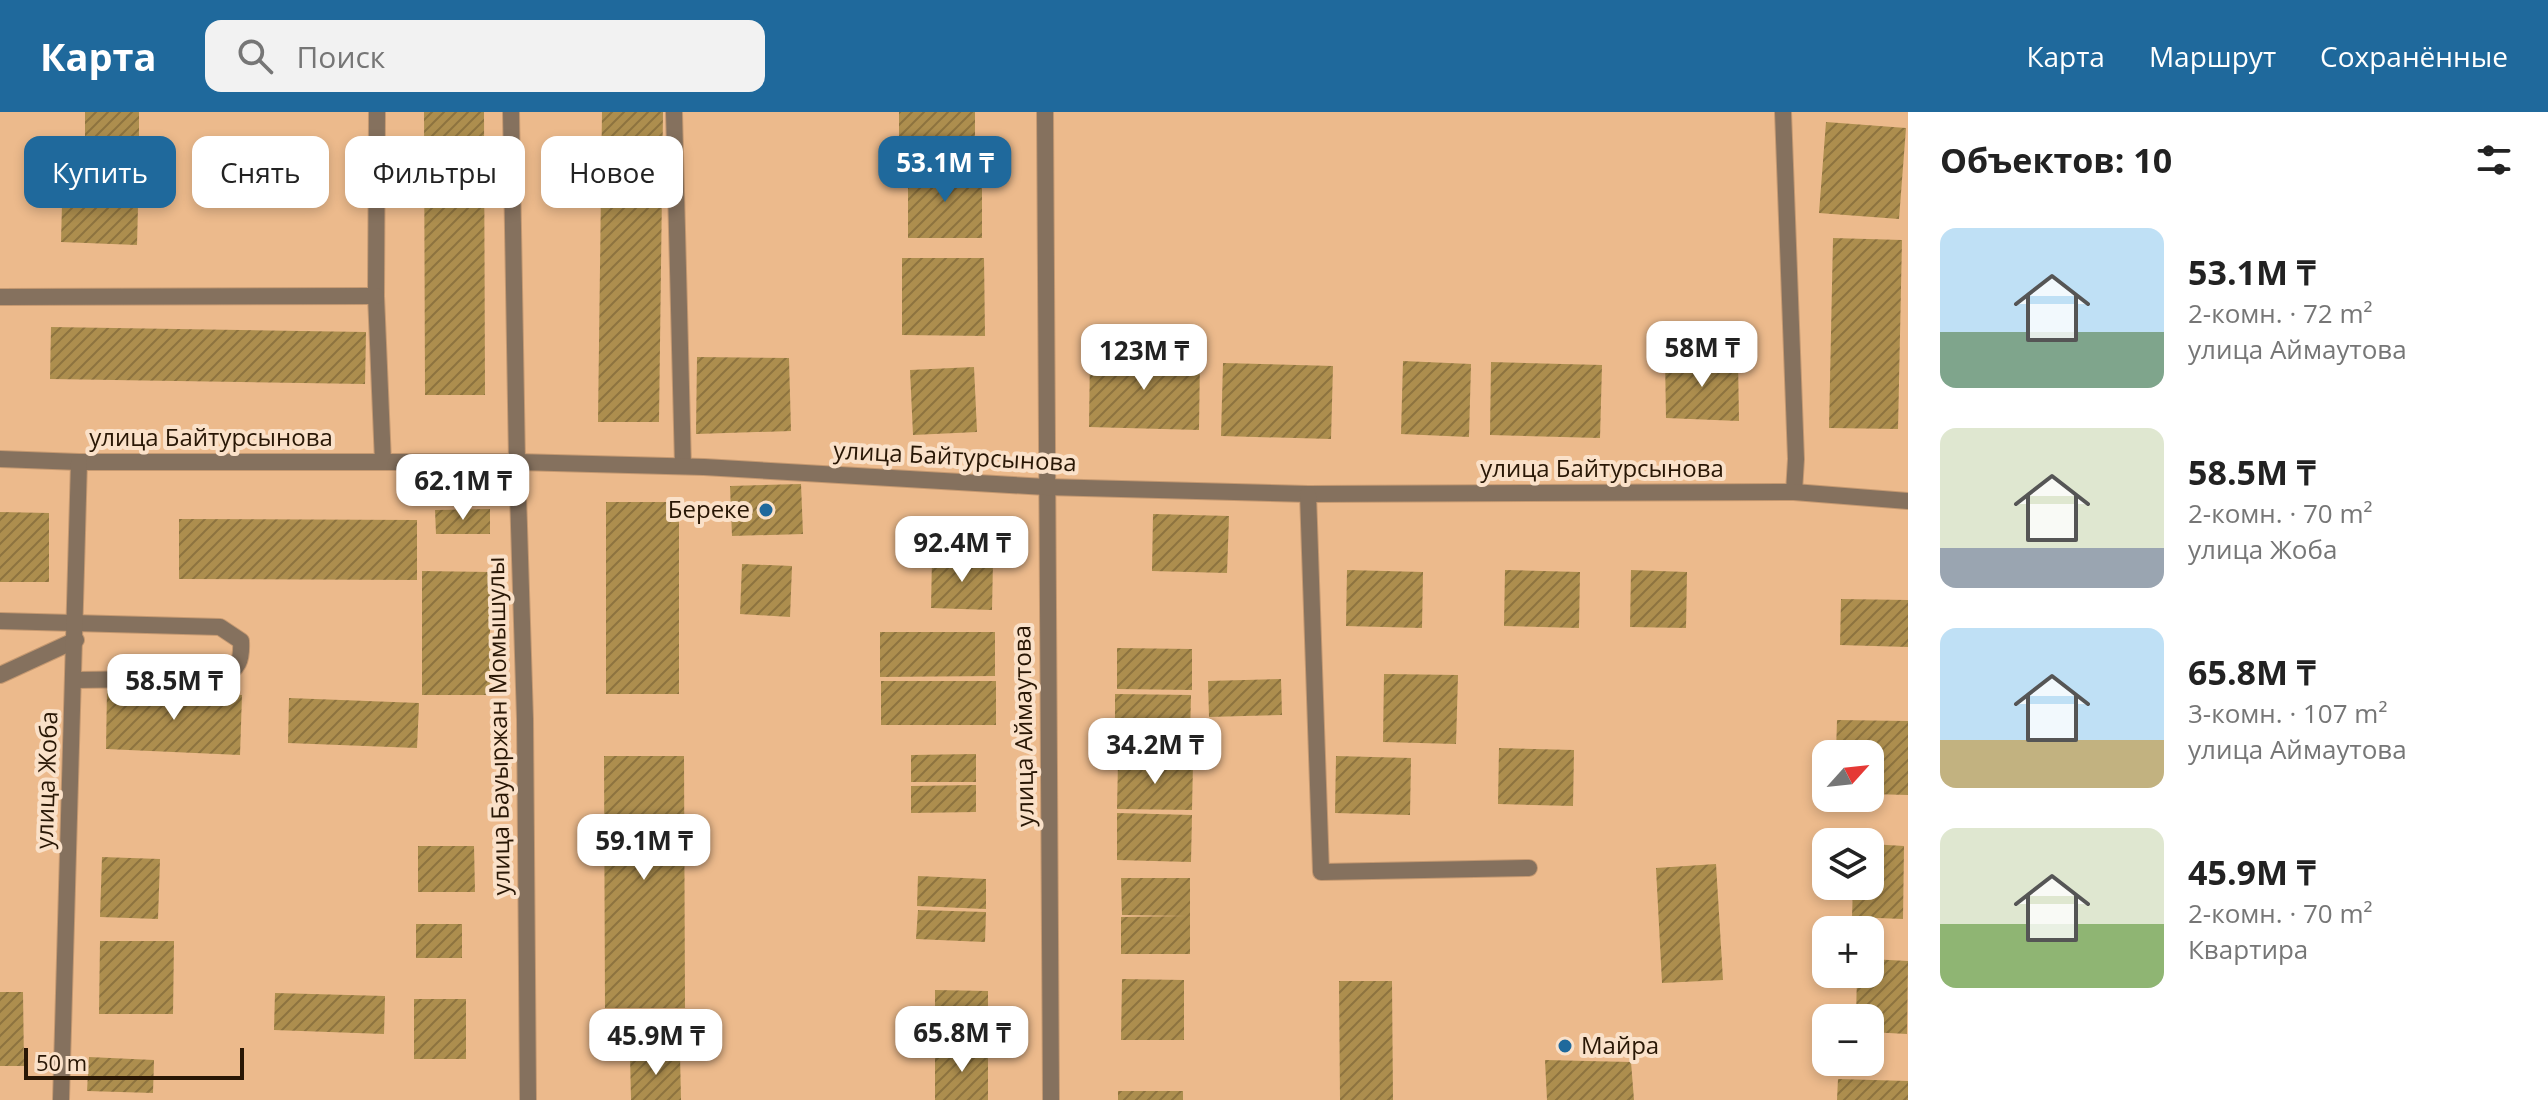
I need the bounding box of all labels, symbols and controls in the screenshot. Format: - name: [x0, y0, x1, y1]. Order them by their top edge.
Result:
- search box: [205, 20, 765, 92]
- text: Карта: [40, 30, 157, 82]
- icon: search: [233, 34, 277, 78]
- text: Поиск: [297, 36, 385, 77]
- text: Карта: [2026, 37, 2105, 75]
- text: Маршрут: [2149, 37, 2276, 75]
- text: Сохранённые: [2320, 37, 2508, 75]
- chip: Купить: [24, 136, 176, 208]
- chip: Снять: [192, 136, 329, 208]
- chip: Фильтры: [345, 136, 525, 208]
- chip: Новое: [541, 136, 683, 208]
- pin: 53.1M ₸: [871, 136, 1019, 204]
- text: Объектов: 10: [1940, 137, 2172, 183]
- icon: filters: [2472, 138, 2516, 182]
- text: 53.1M ₸: [896, 144, 994, 180]
- text: 53.1M ₸: [2188, 249, 2315, 295]
- icon: home: [2004, 260, 2100, 356]
- text: 2-комн. · 72 m²: [2188, 295, 2373, 331]
- pin: 58M ₸: [1646, 321, 1758, 389]
- pin: 123M ₸: [1079, 324, 1209, 392]
- text: 58M ₸: [1664, 329, 1740, 365]
- text: улица Аймаутова: [2188, 331, 2407, 367]
- text: 123M ₸: [1099, 332, 1189, 368]
- street label: улица Байтурсынова: [89, 420, 333, 453]
- street label: улица Байтурсынова: [833, 433, 1078, 478]
- text: 58.5M ₸: [2188, 449, 2315, 495]
- street label: улица Байтурсынова: [1480, 451, 1724, 484]
- pin: 62.1M ₸: [389, 454, 537, 522]
- icon: home: [2004, 460, 2100, 556]
- text: 62.1M ₸: [414, 462, 512, 498]
- place label: Береке: [668, 492, 750, 525]
- text: 2-комн. · 70 m²: [2188, 495, 2373, 531]
- marker: Береке: [757, 501, 775, 519]
- pin: 92.4M ₸: [888, 516, 1036, 584]
- text: 92.4M ₸: [913, 524, 1011, 560]
- text: улица Жоба: [2188, 531, 2337, 567]
- street label: улица Бауыржан Момышулы: [478, 556, 517, 896]
- street label: улица Аймаутова: [1004, 625, 1041, 827]
- text: 65.8M ₸: [2188, 649, 2315, 695]
- pin: 58.5M ₸: [100, 654, 248, 722]
- icon: home: [2004, 660, 2100, 756]
- text: 58.5M ₸: [125, 662, 223, 698]
- text: 3-комн. · 107 m²: [2188, 695, 2387, 731]
- street label: улица Жоба: [27, 710, 64, 849]
- pin: 34.2M ₸: [1081, 718, 1229, 786]
- text: 34.2M ₸: [1106, 726, 1204, 762]
- text: улица Аймаутова: [2188, 731, 2407, 767]
- north arrow: [1812, 740, 1884, 812]
- map controls: [1812, 740, 1884, 1076]
- pin: 59.1M ₸: [570, 814, 718, 882]
- text: 59.1M ₸: [595, 822, 693, 858]
- button: layers: [1812, 828, 1884, 900]
- text: 45.9M ₸: [2188, 849, 2315, 895]
- icon: home: [2004, 860, 2100, 956]
- text: 2-комн. · 70 m²: [2188, 895, 2373, 931]
- button: +: [1812, 916, 1884, 988]
- text: Квартира: [2188, 931, 2308, 967]
- button: −: [1812, 1004, 1884, 1076]
- pin: 65.8M ₸: [888, 1006, 1036, 1074]
- pin: 45.9M ₸: [582, 1009, 730, 1077]
- text: 65.8M ₸: [913, 1014, 1011, 1050]
- text: 45.9M ₸: [607, 1017, 705, 1053]
- place label: Майра: [1581, 1028, 1659, 1061]
- marker: Майра: [1556, 1037, 1574, 1055]
- scale bar: [24, 1044, 244, 1080]
- text: 50 m: [36, 1047, 87, 1077]

